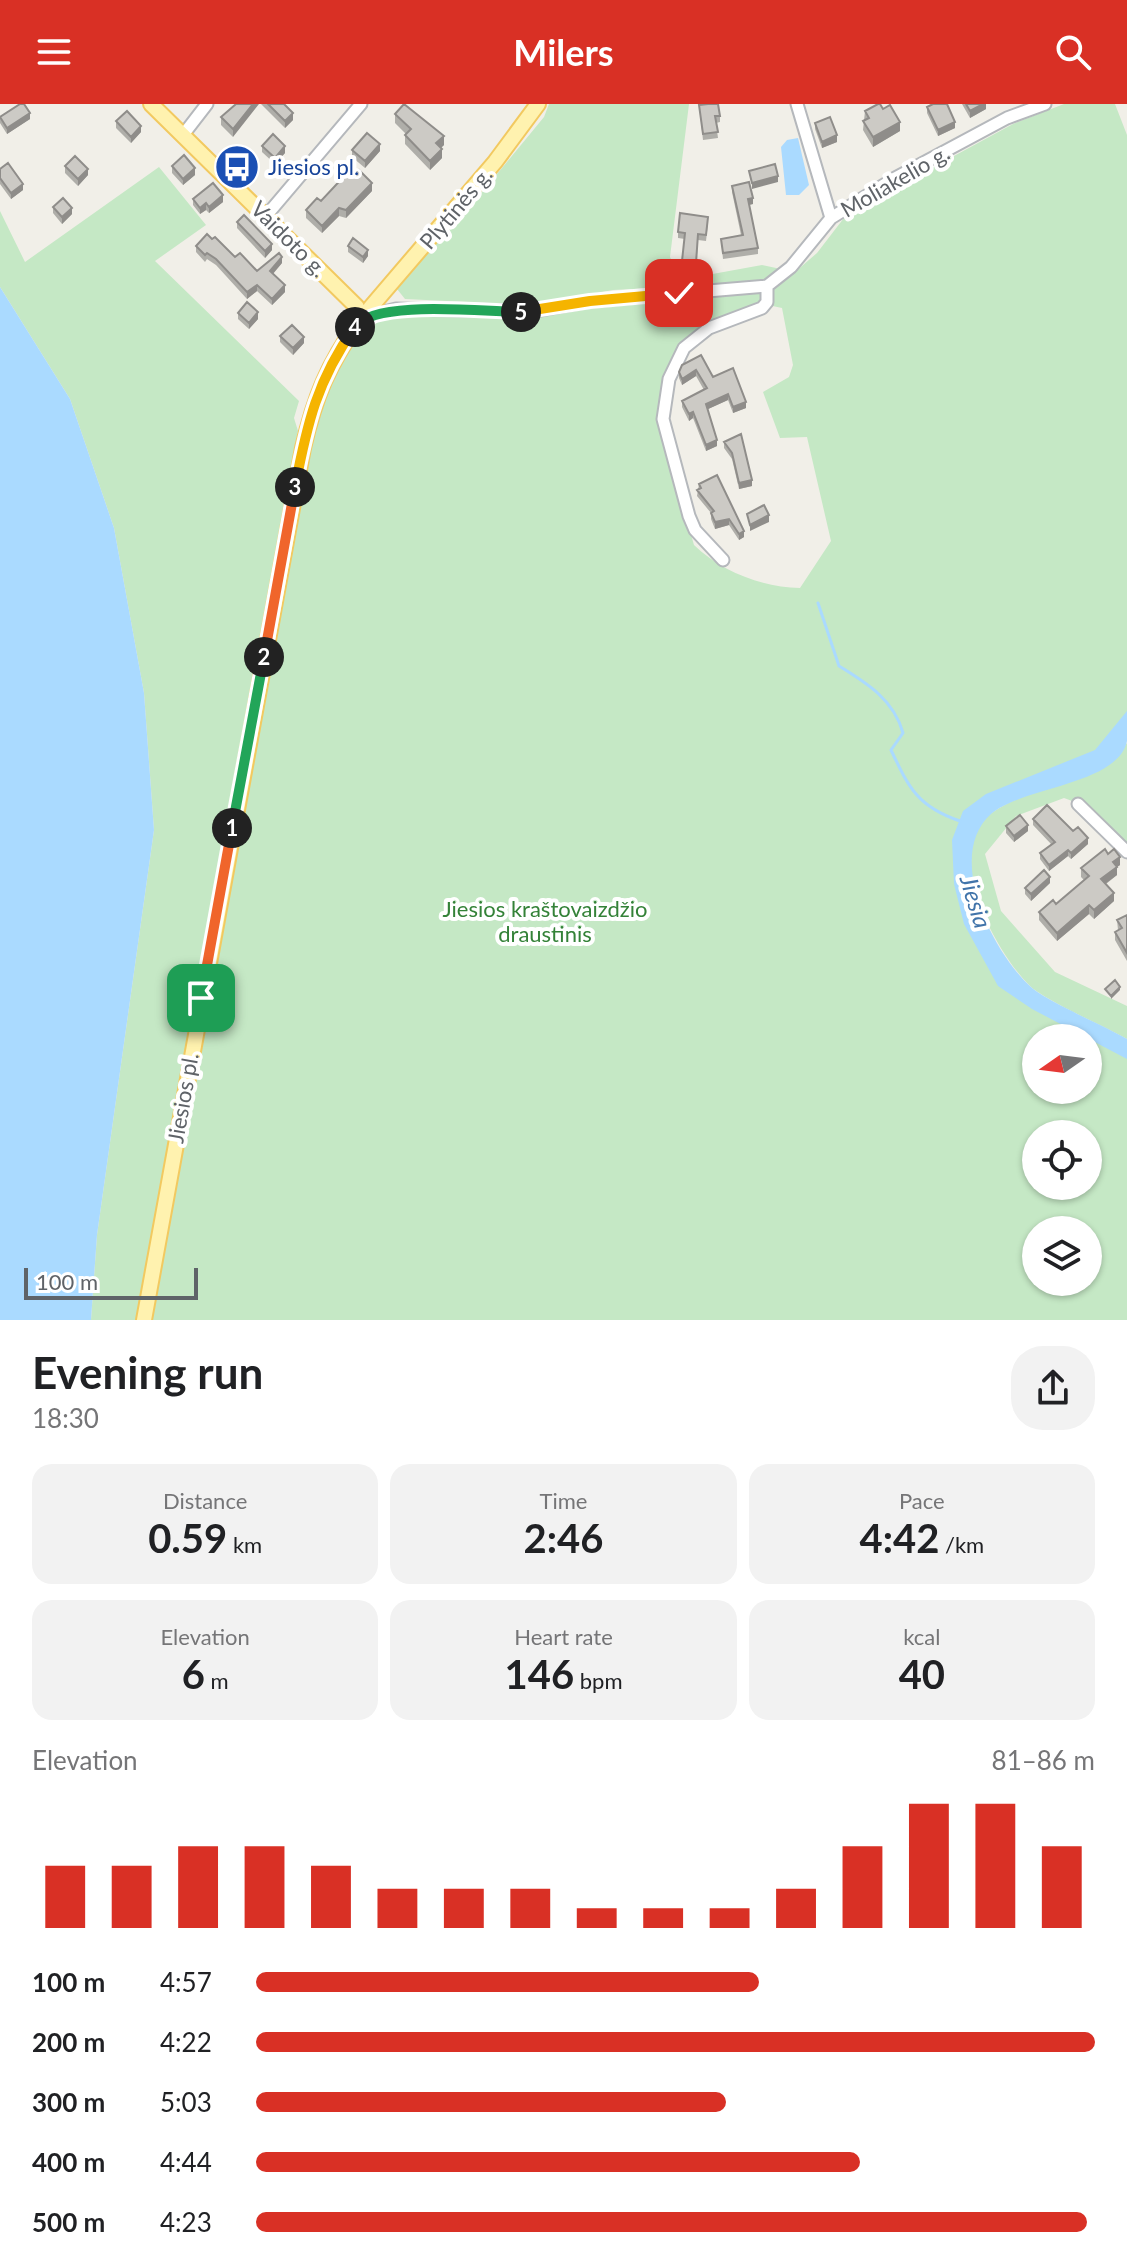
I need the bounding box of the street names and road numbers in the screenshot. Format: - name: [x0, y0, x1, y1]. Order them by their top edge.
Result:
- street label: Moliakelio g.: [835, 139, 954, 223]
- street label: Plytinės g.: [413, 161, 498, 254]
- street label: Vaidoto g.: [246, 195, 333, 282]
- street label: Jiesios pl.: [161, 1051, 204, 1145]

